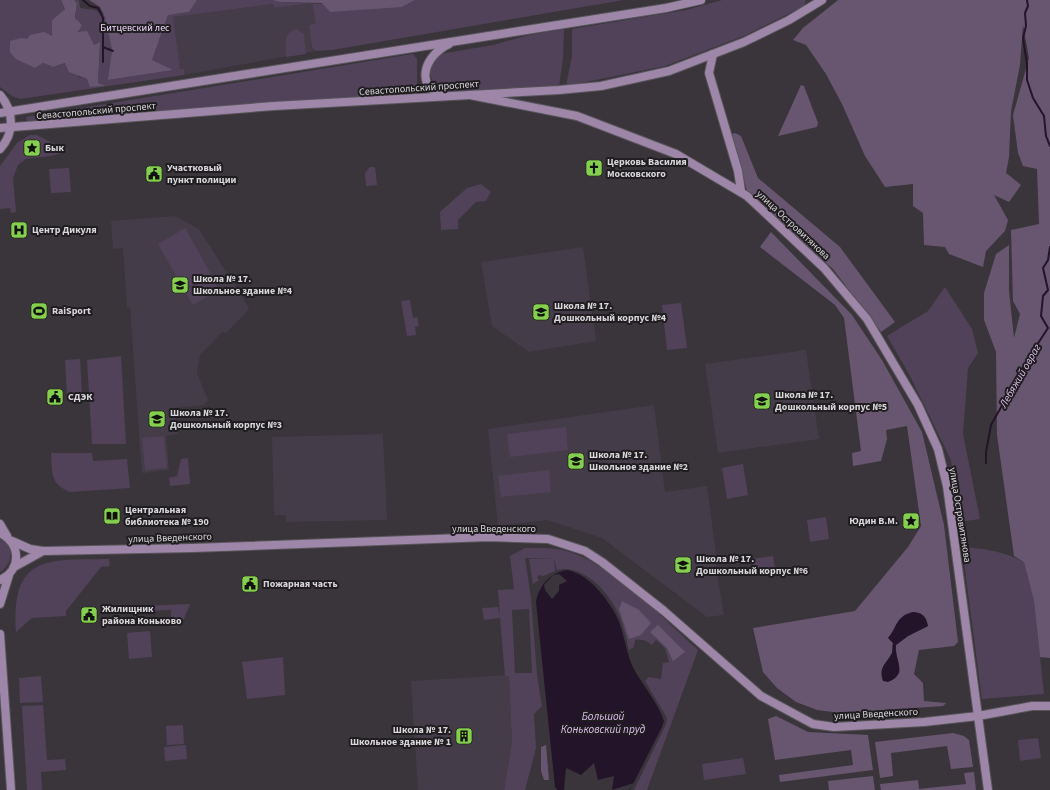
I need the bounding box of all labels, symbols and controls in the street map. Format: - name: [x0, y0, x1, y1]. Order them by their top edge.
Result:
- park label: Битцевский лес: [100, 21, 170, 35]
- street label: Севастопольский проспект: [359, 77, 480, 99]
- street label: Севастопольский проспект: [36, 99, 157, 123]
- place icon: Бык: [22, 138, 42, 158]
- place label: Бык: [45, 141, 64, 155]
- place label: Церковь Василия Московского: [607, 155, 687, 181]
- church icon: Церковь Василия Московского: [584, 158, 604, 178]
- place label: Участковый пункт полиции: [167, 161, 237, 187]
- public building icon: Участковый пункт полиции: [144, 164, 164, 184]
- street label: улица Островитянова: [753, 187, 833, 263]
- hospital icon: Центр Дикуля: [9, 220, 29, 240]
- place label: Центр Дикуля: [32, 223, 97, 237]
- place label: Школа № 17. Школьное здание №4: [193, 272, 293, 298]
- school or university icon: Школа № 17. Школьное здание №4: [170, 275, 190, 295]
- place label: Школа № 17. Дошкольный корпус №4: [554, 299, 667, 325]
- sports icon: RaiSport: [29, 301, 49, 321]
- school or university icon: Школа № 17. Дошкольный корпус №4: [531, 302, 551, 322]
- place label: RaiSport: [52, 304, 91, 318]
- water label: Лебяжий овраг: [995, 341, 1045, 411]
- public building icon: СДЭК: [45, 387, 65, 407]
- place label: Школа № 17. Дошкольный корпус №5: [775, 388, 887, 414]
- place label: СДЭК: [68, 390, 93, 404]
- school or university icon: Школа № 17. Дошкольный корпус №5: [752, 391, 772, 411]
- place label: Школа № 17. Дошкольный корпус №3: [170, 406, 282, 432]
- school or university icon: Школа № 17. Дошкольный корпус №3: [147, 409, 167, 429]
- place label: Школа № 17. Школьное здание №2: [589, 448, 688, 474]
- school or university icon: Школа № 17. Школьное здание №2: [566, 451, 586, 471]
- street label: улица Островитянова: [946, 466, 974, 564]
- place label: Центральная библиотека № 190: [125, 503, 209, 529]
- library icon: Центральная библиотека № 190: [102, 506, 122, 526]
- place icon: Юдин В.М.: [901, 511, 921, 531]
- place label: Юдин В.М.: [849, 514, 898, 528]
- street label: улица Введенского: [452, 522, 536, 536]
- street label: улица Введенского: [128, 530, 212, 546]
- place label: Школа № 17. Дошкольный корпус №6: [696, 552, 808, 578]
- school or university icon: Школа № 17. Дошкольный корпус №6: [673, 555, 693, 575]
- public building icon: Пожарная часть: [240, 574, 260, 594]
- place label: Пожарная часть: [263, 577, 338, 591]
- place label: Жилищник района Коньково: [102, 602, 182, 628]
- public building icon: Жилищник района Коньково: [79, 605, 99, 625]
- street label: улица Введенского: [834, 705, 918, 723]
- water label: Большой Коньковский пруд: [561, 709, 646, 737]
- place label: Школа № 17. Школьное здание № 1: [350, 723, 451, 749]
- building icon: Школа № 17. Школьное здание № 1: [454, 726, 474, 746]

